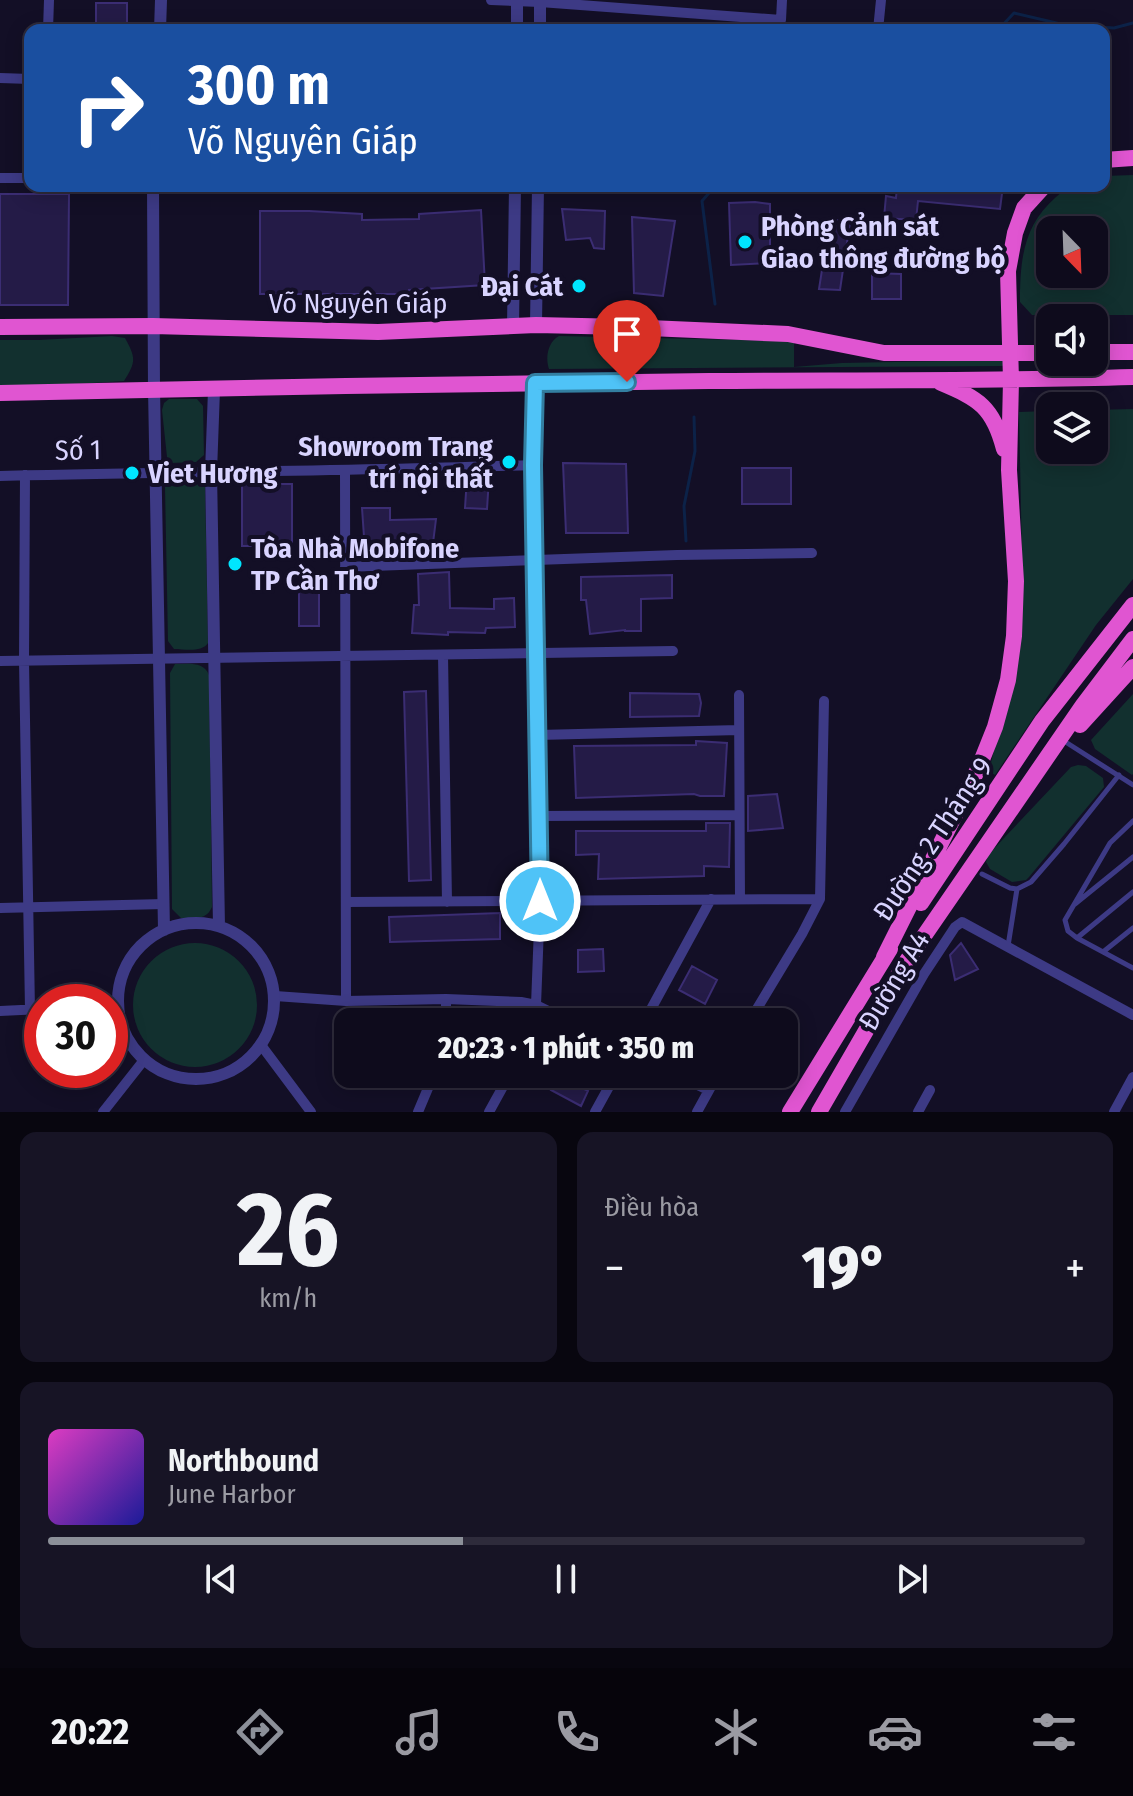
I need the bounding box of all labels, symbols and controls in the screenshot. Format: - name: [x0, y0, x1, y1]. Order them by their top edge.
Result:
- text: 300 m: [188, 52, 330, 119]
- icon: right: [56, 56, 160, 160]
- text: Võ Nguyên Giáp: [188, 120, 418, 164]
- place label: Phòng Cảnh sát Giao thông đường bộ: [761, 210, 1005, 275]
- north arrow: [1036, 216, 1108, 288]
- map controls: [1036, 216, 1108, 464]
- marker: Phòng Cảnh sát Giao thông đường bộ: [736, 233, 754, 251]
- place label: Đại Cát: [481, 270, 564, 303]
- marker: Đại Cát: [570, 277, 588, 295]
- street label: Võ Nguyên Giáp: [269, 287, 447, 320]
- pin: [593, 300, 661, 382]
- button: sound: [1036, 304, 1108, 376]
- icon: arrive: [605, 312, 649, 356]
- button: layers: [1036, 392, 1108, 464]
- place label: Showroom Trang trí nội thất: [298, 430, 494, 495]
- street label: Số 1: [55, 433, 101, 467]
- marker: Showroom Trang trí nội thất: [500, 453, 518, 471]
- place label: Viet Hương: [147, 457, 277, 490]
- marker: Viet Hương: [123, 464, 141, 482]
- place label: Tòa Nhà Mobifone TP Cần Thơ: [251, 532, 459, 597]
- marker: Tòa Nhà Mobifone TP Cần Thơ: [226, 555, 244, 573]
- street label: Đường 2 Tháng 9: [866, 751, 1000, 927]
- position arrow: [498, 859, 582, 943]
- street label: Đường A4: [852, 926, 936, 1036]
- speed limit sign: 30: [24, 984, 128, 1088]
- text: 20:23 · 1 phút · 350 m: [438, 1030, 694, 1066]
- text: 26: [237, 1168, 340, 1293]
- text: Điều hòa: [605, 1192, 699, 1223]
- text: 19°: [802, 1232, 888, 1304]
- text: −: [605, 1242, 624, 1295]
- text: +: [1065, 1242, 1085, 1295]
- text: km/h: [259, 1283, 317, 1314]
- text: Northbound: [168, 1443, 319, 1479]
- text: June Harbor: [168, 1479, 296, 1510]
- icon: previous: [199, 1557, 243, 1601]
- icon: pause: [544, 1557, 588, 1601]
- icon: next: [890, 1557, 934, 1601]
- icon: directions: [232, 1704, 288, 1760]
- icon: music: [391, 1704, 447, 1760]
- icon: phone: [549, 1704, 605, 1760]
- icon: climate: [708, 1704, 764, 1760]
- icon: car: [867, 1704, 923, 1760]
- icon: filters: [1026, 1704, 1082, 1760]
- text: 20:22: [51, 1710, 129, 1754]

